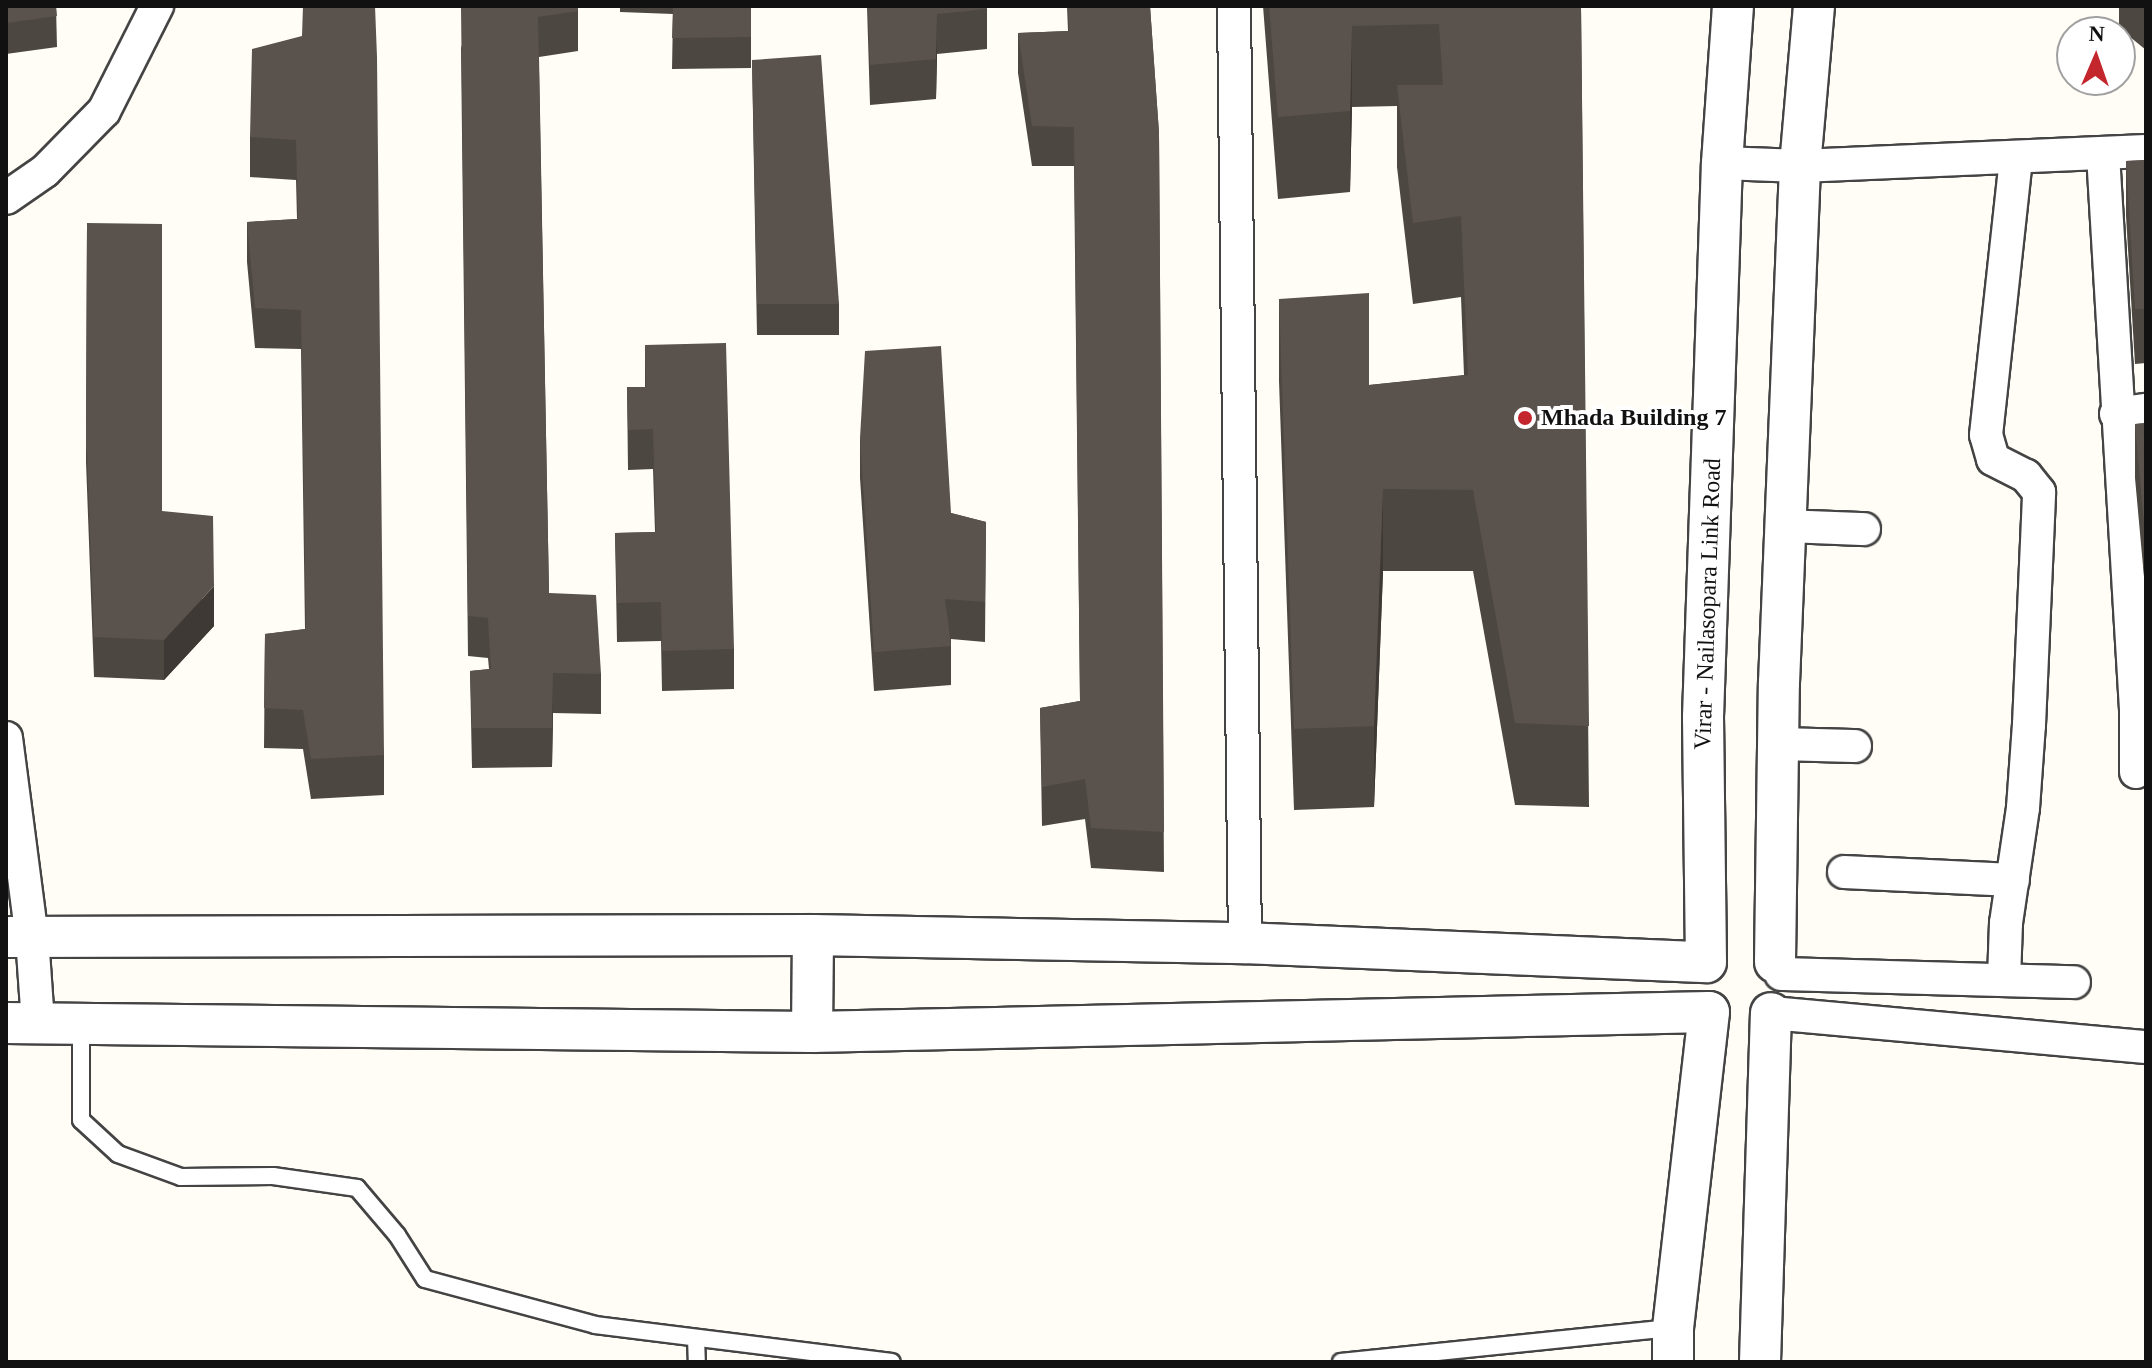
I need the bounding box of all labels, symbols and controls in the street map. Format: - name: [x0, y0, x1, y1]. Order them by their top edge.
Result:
- north arrow: [2056, 16, 2136, 96]
- text: N: [2088, 21, 2105, 46]
- place label: Mhada Building 7: [1541, 404, 1726, 432]
- marker: Mhada Building 7: [1516, 409, 1534, 427]
- street label: Virar - Nailasopara Link Road: [1689, 458, 1727, 750]

